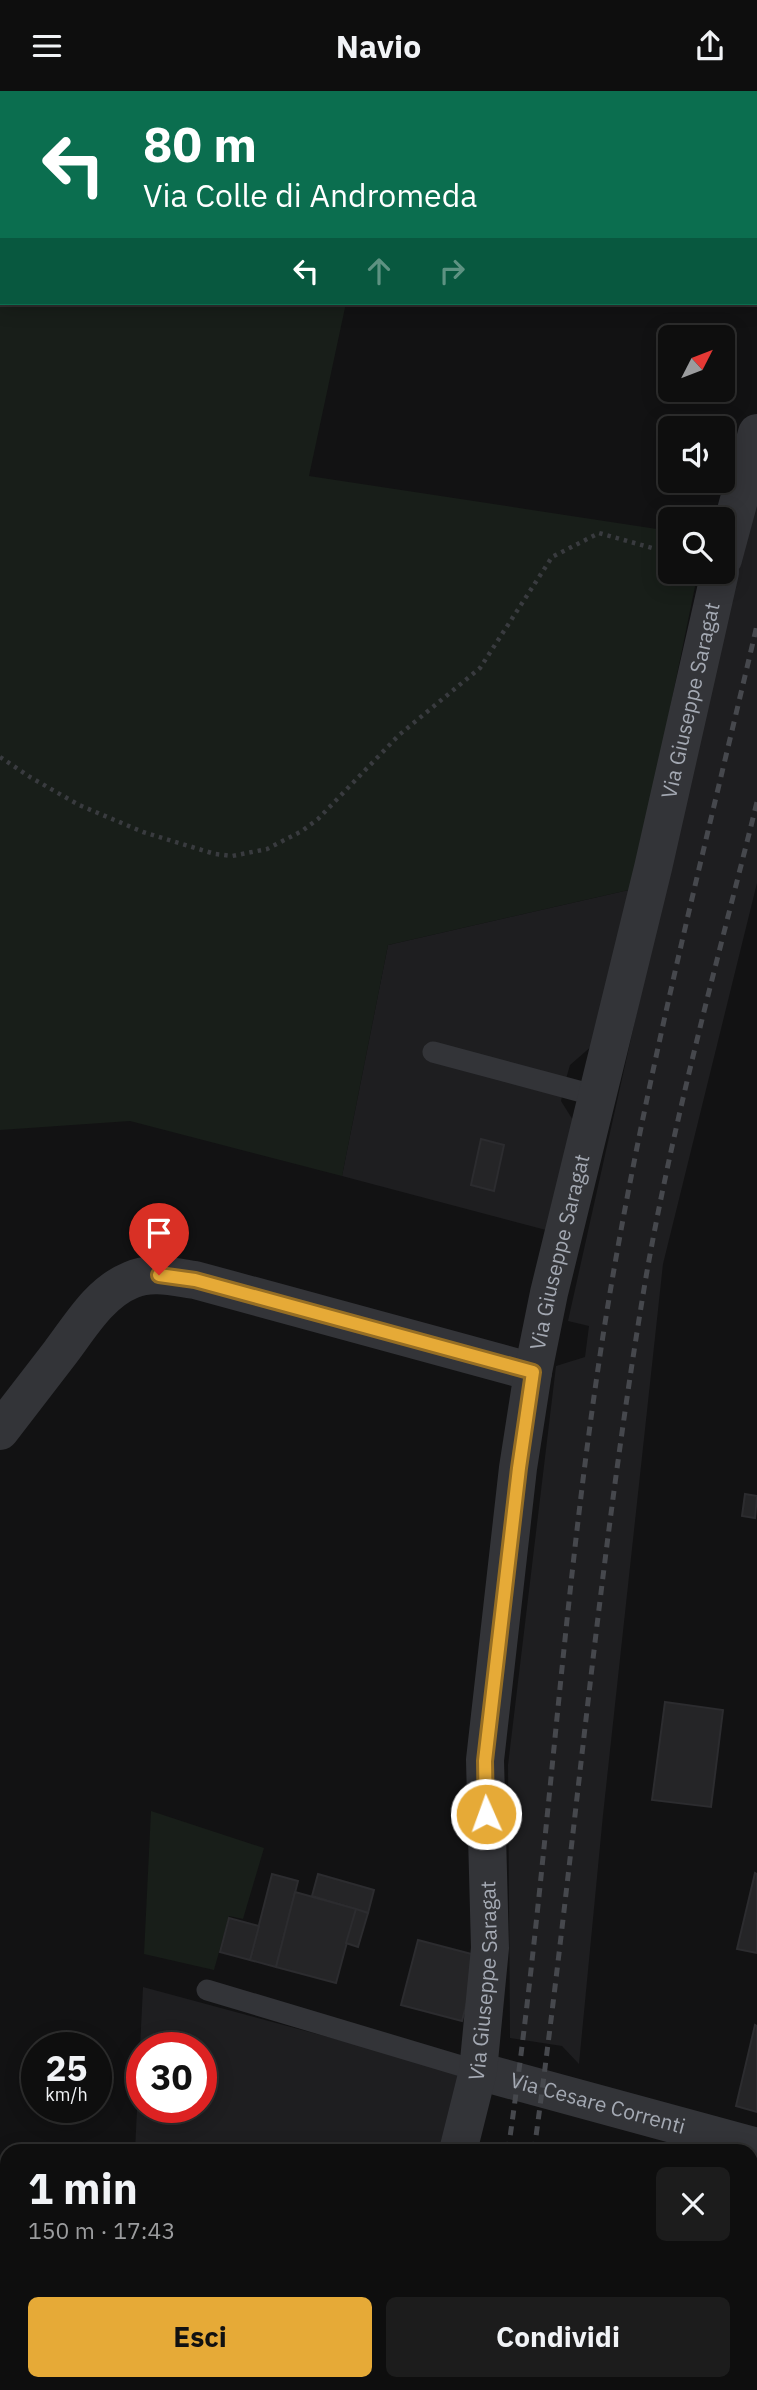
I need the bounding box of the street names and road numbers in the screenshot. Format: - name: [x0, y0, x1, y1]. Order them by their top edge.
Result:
- street label: Via Giuseppe Saragat: [654, 599, 726, 801]
- street label: Via Giuseppe Saragat: [523, 1151, 596, 1352]
- street label: Via Giuseppe Saragat: [461, 1880, 503, 2084]
- street label: Via Cesare Correnti: [507, 2065, 689, 2140]

